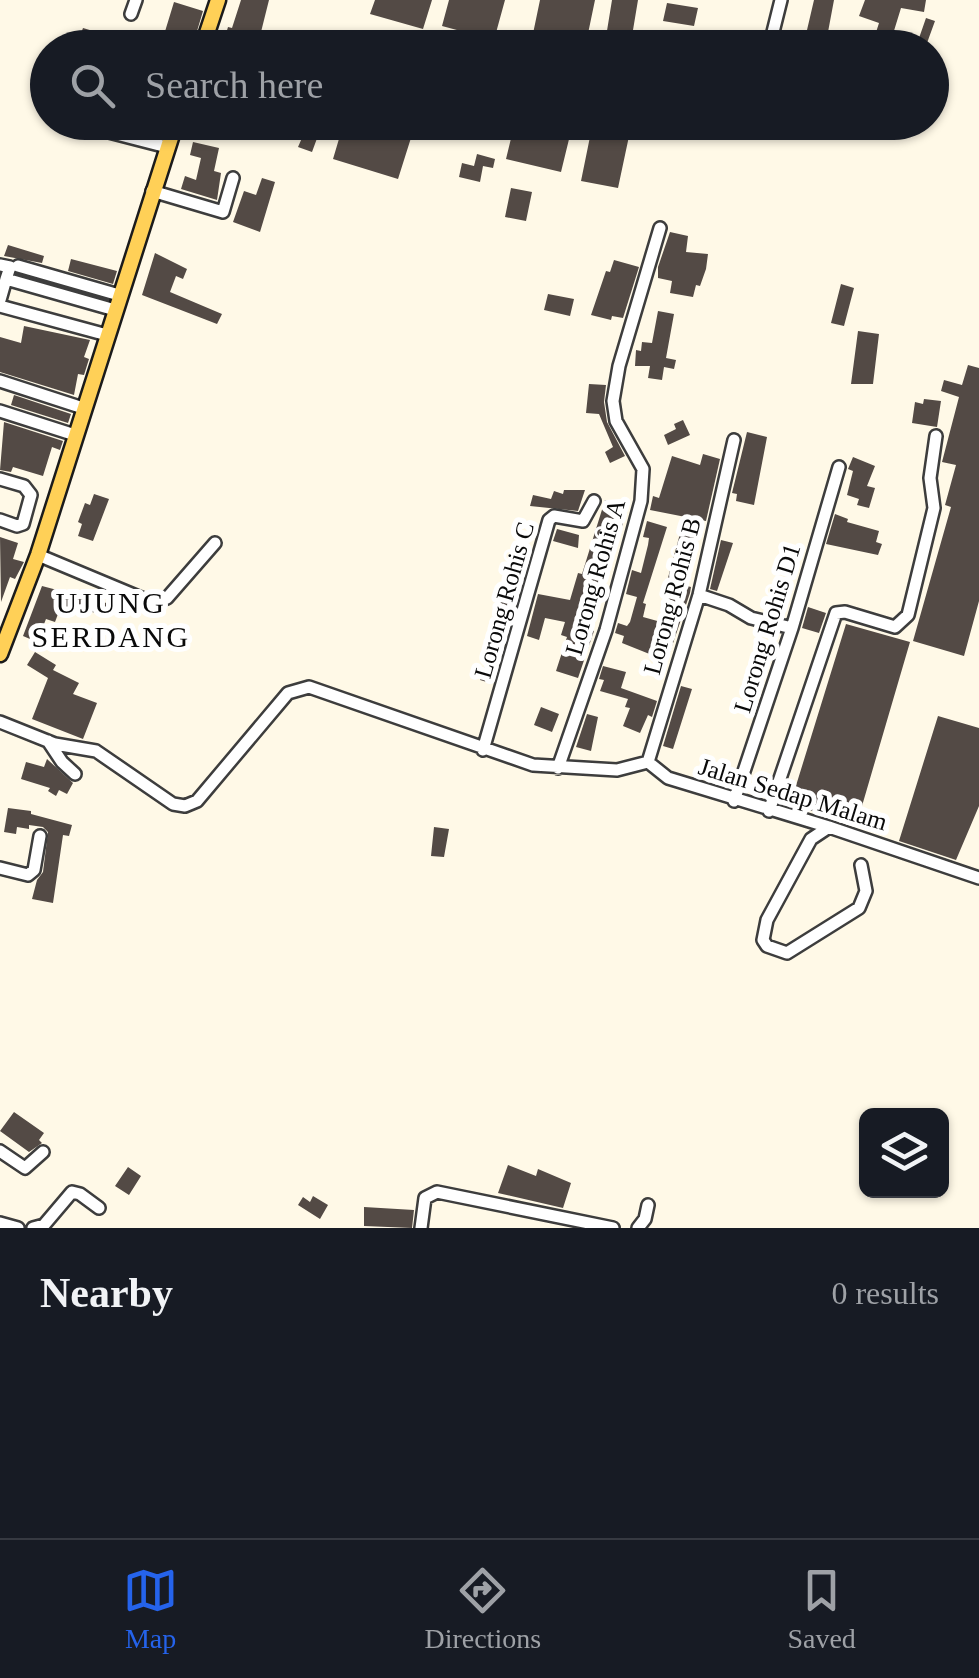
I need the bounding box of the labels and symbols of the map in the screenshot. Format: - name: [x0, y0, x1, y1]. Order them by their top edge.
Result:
- street label: Lorong Rohis A: [560, 496, 630, 658]
- street label: Lorong Rohis B: [638, 515, 706, 677]
- street label: Lorong Rohis C: [469, 519, 539, 681]
- street label: Lorong Rohis D1: [729, 540, 805, 716]
- district label: UJUNG SERDANG: [31, 586, 191, 653]
- street label: Jalan Sedap Malam: [695, 752, 891, 836]

